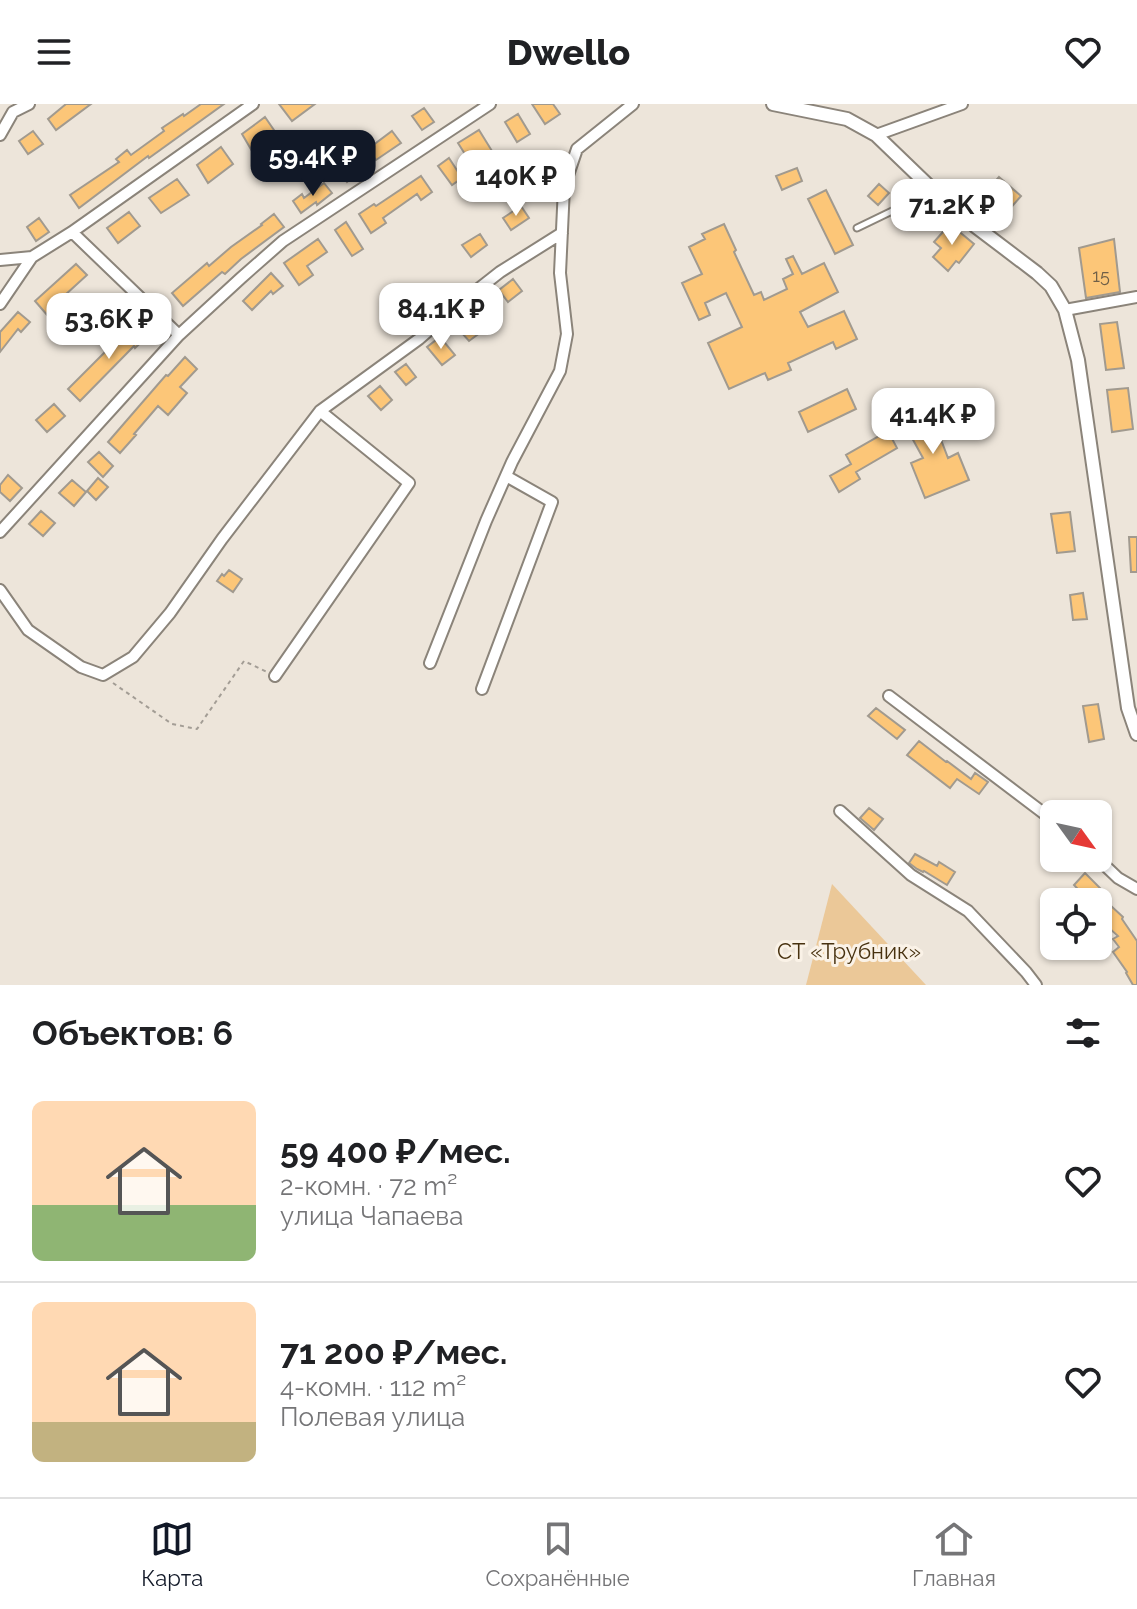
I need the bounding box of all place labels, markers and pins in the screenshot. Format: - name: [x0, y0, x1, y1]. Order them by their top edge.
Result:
- pin: 59.4K ₽: [239, 130, 387, 198]
- pin: 140K ₽: [451, 150, 581, 218]
- pin: 71.2K ₽: [878, 179, 1026, 247]
- pin: 84.1K ₽: [367, 283, 515, 351]
- pin: 53.6K ₽: [35, 293, 183, 361]
- pin: 41.4K ₽: [859, 388, 1007, 456]

